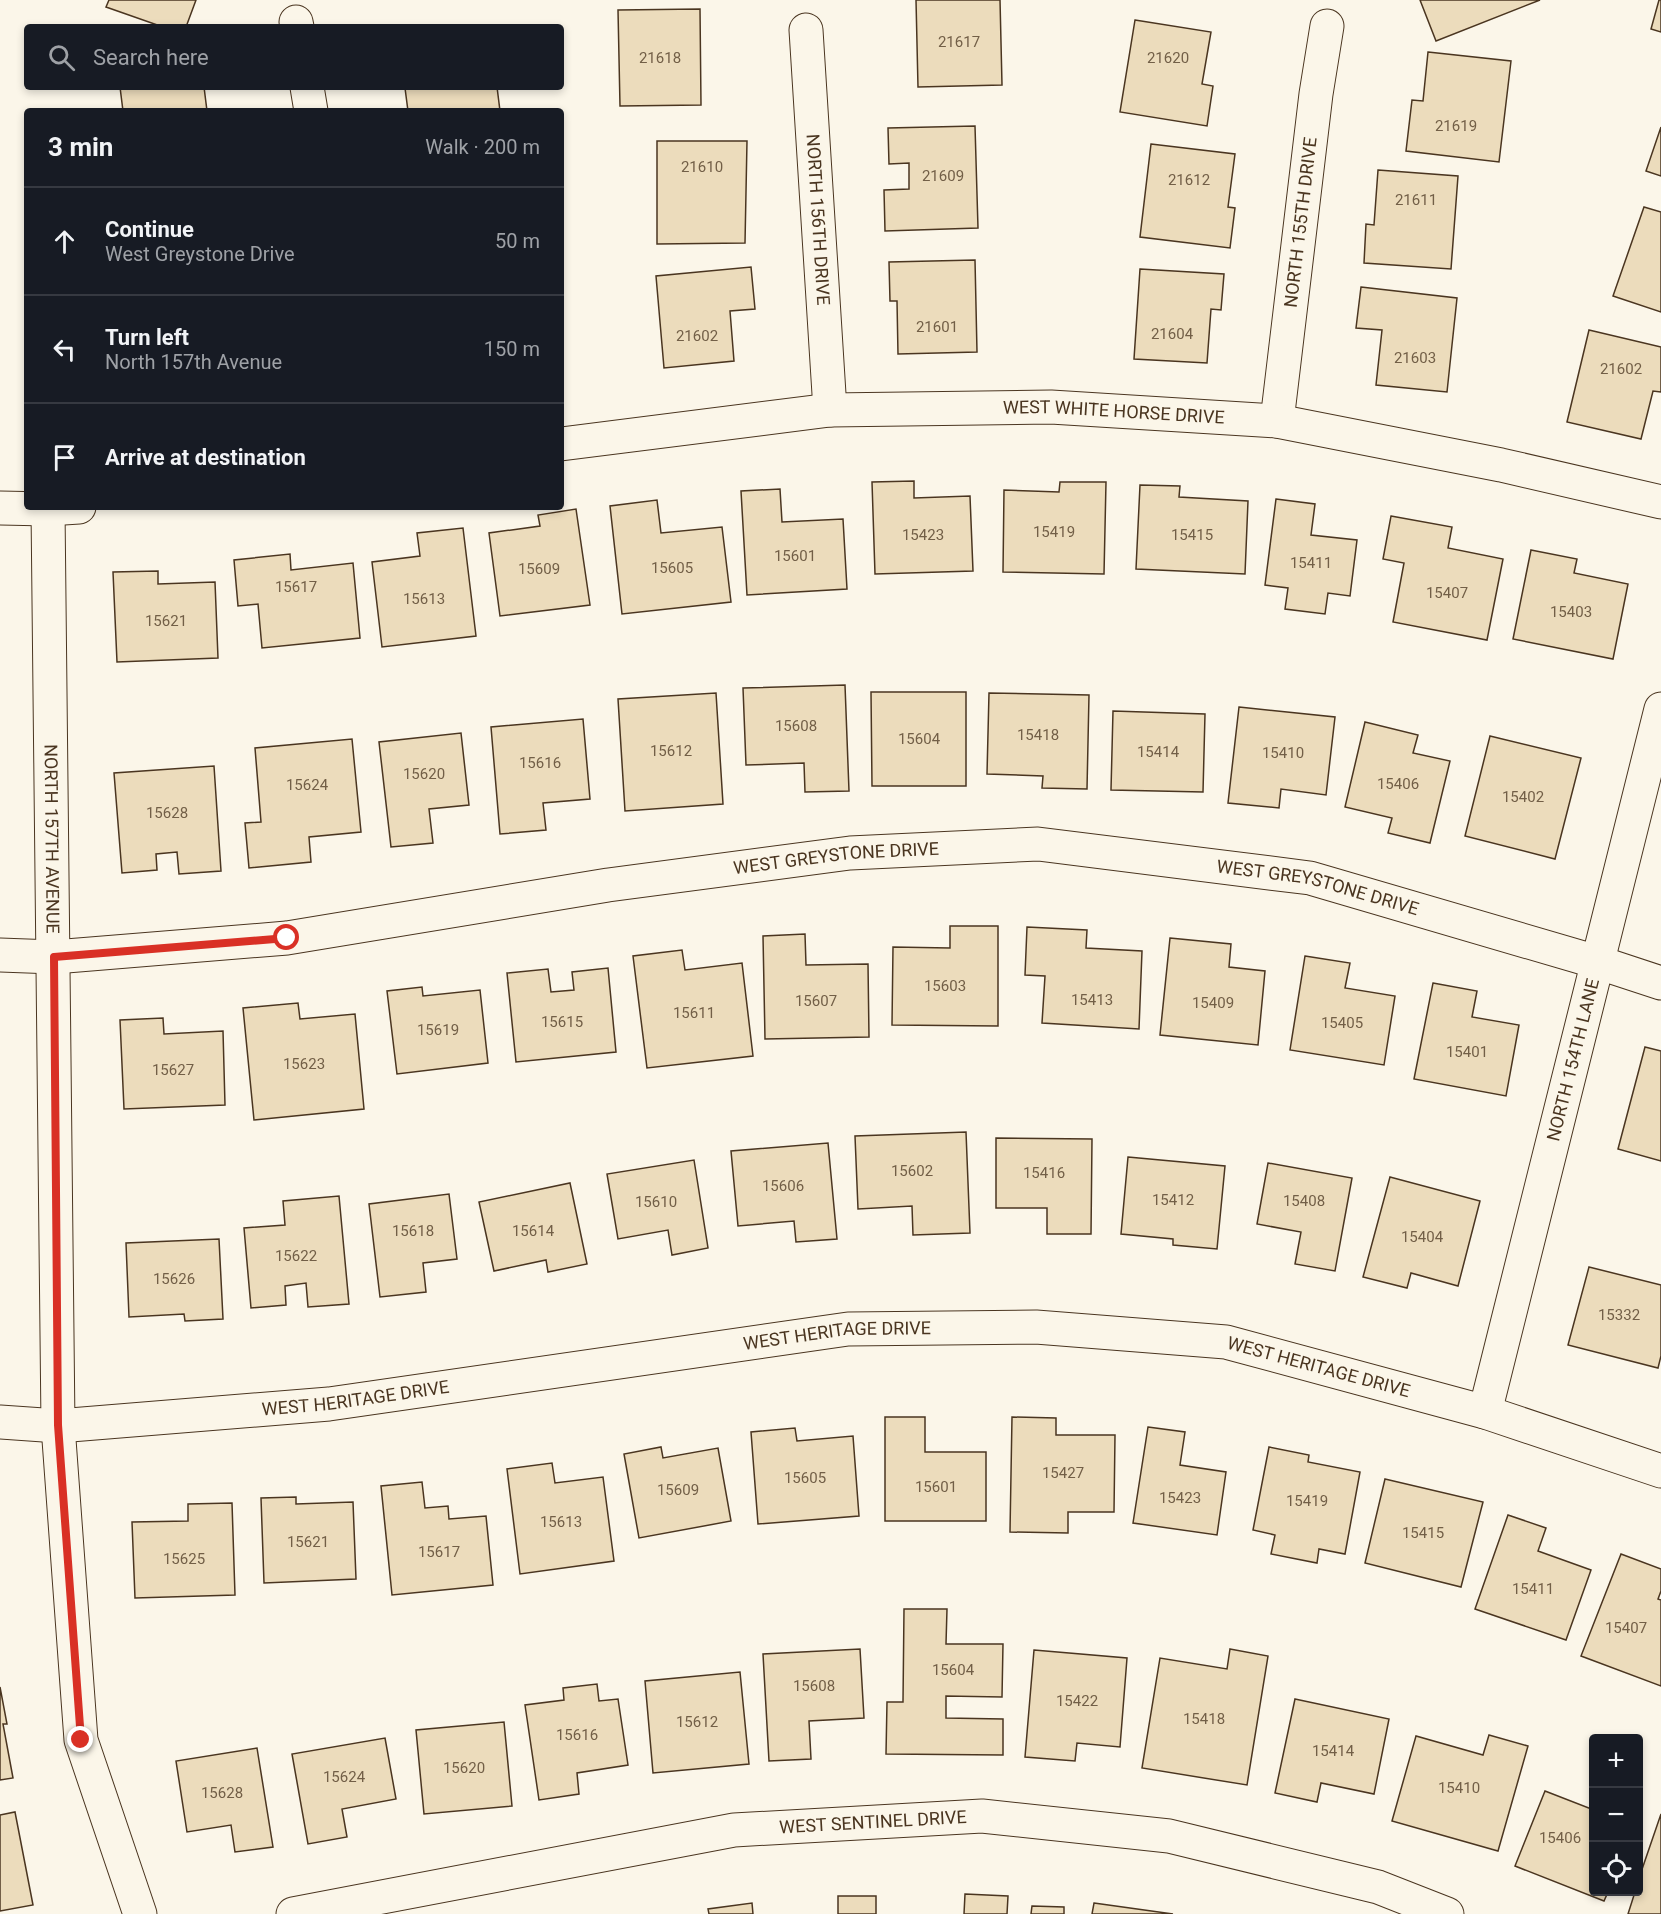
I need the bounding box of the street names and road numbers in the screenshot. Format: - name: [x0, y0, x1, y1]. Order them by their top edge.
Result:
- street label: NORTH 156TH DRIVE: [803, 133, 834, 306]
- street label: NORTH 155TH DRIVE: [1280, 136, 1321, 309]
- street label: WEST WHITE HORSE DRIVE: [1003, 396, 1225, 428]
- street label: NORTH 157TH AVENUE: [41, 744, 64, 934]
- street label: WEST GREYSTONE DRIVE: [732, 838, 939, 878]
- street label: WEST GREYSTONE DRIVE: [1216, 855, 1421, 919]
- street label: NORTH 154TH LANE: [1542, 976, 1603, 1143]
- street label: WEST HERITAGE DRIVE: [742, 1317, 931, 1354]
- street label: WEST HERITAGE DRIVE: [1225, 1332, 1413, 1401]
- street label: WEST HERITAGE DRIVE: [261, 1376, 451, 1419]
- street label: WEST SENTINEL DRIVE: [779, 1806, 967, 1837]

